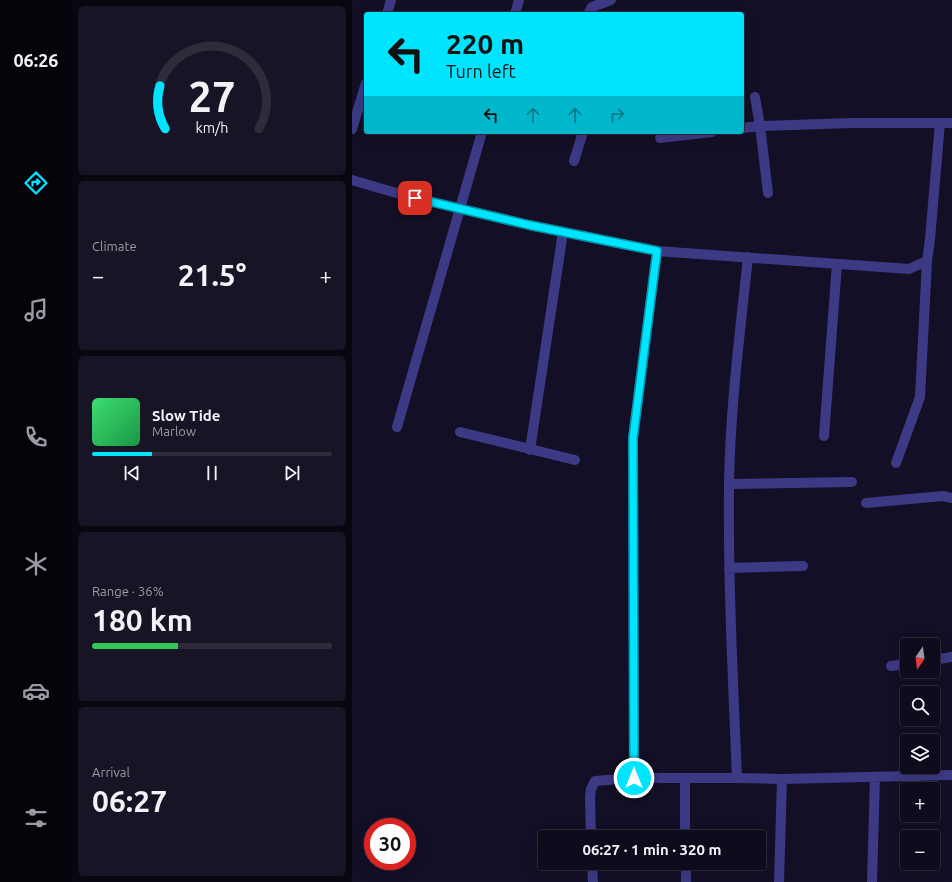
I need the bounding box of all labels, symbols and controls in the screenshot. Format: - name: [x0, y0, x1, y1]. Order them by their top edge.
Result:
- icon: left: [380, 28, 432, 80]
- text: 220 m: [446, 28, 524, 59]
- text: 06:26: [13, 50, 59, 70]
- text: Turn left: [446, 61, 516, 81]
- text: 27: [189, 72, 235, 119]
- icon: left: [480, 104, 502, 126]
- icon: ahead: [522, 104, 544, 126]
- icon: ahead: [564, 104, 586, 126]
- icon: right: [606, 104, 628, 126]
- text: km/h: [196, 119, 228, 135]
- icon: directions: [22, 169, 50, 197]
- pin: [398, 181, 432, 215]
- icon: arrive: [404, 187, 426, 209]
- text: Climate: [92, 239, 137, 253]
- text: 21.5°: [178, 258, 246, 292]
- text: −: [92, 263, 104, 288]
- text: +: [320, 263, 332, 288]
- icon: music: [22, 296, 50, 324]
- text: Slow Tide: [152, 407, 220, 424]
- icon: phone: [22, 423, 50, 451]
- text: Marlow: [152, 424, 196, 438]
- icon: previous: [121, 462, 143, 484]
- icon: pause: [201, 462, 223, 484]
- icon: next: [281, 462, 303, 484]
- icon: climate: [22, 550, 50, 578]
- text: Range · 36%: [92, 584, 164, 598]
- text: 180 km: [92, 603, 193, 637]
- north arrow: [900, 638, 940, 678]
- map controls: [900, 638, 940, 870]
- icon: car: [22, 677, 50, 705]
- button: search: [900, 686, 940, 726]
- button: layers: [900, 734, 940, 774]
- position arrow: [613, 757, 655, 799]
- text: Arrival: [92, 765, 130, 779]
- button: +: [900, 782, 940, 822]
- text: 06:27: [92, 784, 167, 818]
- icon: filters: [22, 804, 50, 832]
- speed limit sign: 30: [364, 818, 416, 870]
- button: −: [900, 830, 940, 870]
- text: 06:27 · 1 min · 320 m: [583, 841, 721, 858]

